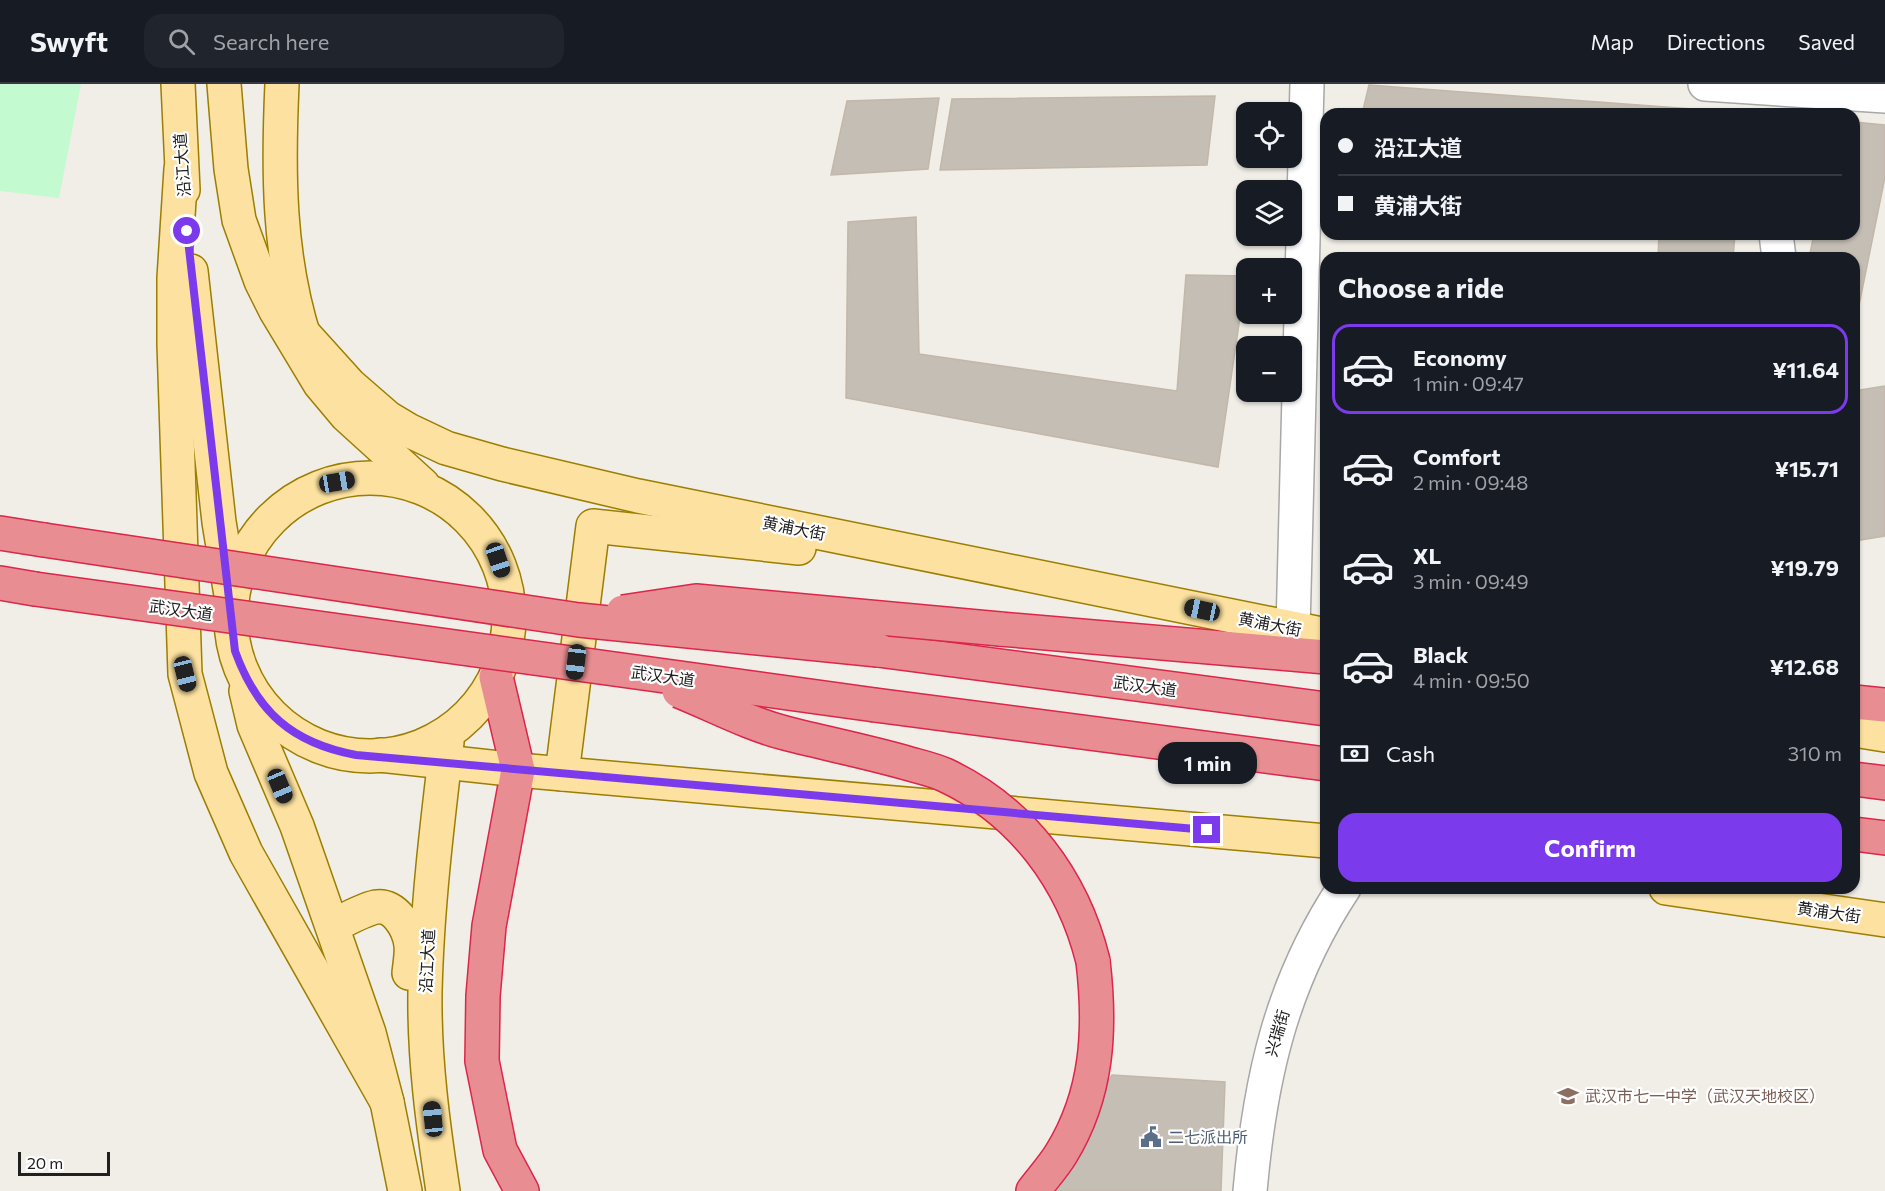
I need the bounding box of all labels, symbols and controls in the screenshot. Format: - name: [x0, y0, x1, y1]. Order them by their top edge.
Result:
- search box: [144, 14, 564, 68]
- text: Swyft: [30, 24, 108, 58]
- icon: search: [165, 25, 198, 58]
- text: Search here: [213, 28, 329, 55]
- text: Map: [1591, 29, 1634, 54]
- text: Directions: [1667, 29, 1765, 54]
- text: Saved: [1798, 29, 1855, 54]
- map controls: [1236, 102, 1302, 402]
- button: locate: [1236, 102, 1302, 168]
- street label: 沿江大道: [170, 132, 193, 198]
- text: 沿江大道: [1374, 134, 1462, 161]
- button: layers: [1236, 180, 1302, 246]
- text: 黄浦大街: [1374, 192, 1462, 219]
- route start: [173, 217, 200, 244]
- button: +: [1236, 258, 1302, 324]
- text: Choose a ride: [1338, 271, 1504, 304]
- button: −: [1236, 336, 1302, 402]
- icon: car: [1341, 342, 1395, 396]
- text: Economy: [1413, 344, 1507, 371]
- text: ¥11.64: [1772, 356, 1839, 383]
- text: 1 min · 09:47: [1413, 371, 1524, 395]
- icon: car: [1341, 441, 1395, 495]
- text: Comfort: [1413, 443, 1501, 470]
- text: ¥15.71: [1775, 455, 1839, 482]
- car: [318, 470, 356, 494]
- text: 2 min · 09:48: [1413, 470, 1528, 494]
- street label: 黄浦大街: [761, 512, 827, 543]
- car: [484, 540, 512, 580]
- icon: car: [1341, 540, 1395, 594]
- text: XL: [1413, 542, 1441, 569]
- text: ¥19.79: [1771, 554, 1839, 581]
- text: 3 min · 09:49: [1413, 569, 1529, 593]
- street label: 武汉大道: [148, 596, 214, 623]
- car: [1183, 597, 1221, 623]
- street label: 黄浦大街: [1237, 608, 1303, 639]
- icon: car: [1341, 639, 1395, 693]
- text: Black: [1413, 641, 1468, 668]
- car: [565, 643, 587, 681]
- text: ¥12.68: [1770, 653, 1839, 680]
- car: [172, 654, 198, 694]
- street label: 武汉大道: [630, 662, 696, 689]
- text: 4 min · 09:50: [1413, 668, 1530, 692]
- street label: 武汉大道: [1112, 672, 1178, 699]
- icon: cash: [1338, 737, 1371, 770]
- text: Cash: [1386, 740, 1435, 767]
- text: 310 m: [1788, 741, 1842, 765]
- callout: 1 min: [1158, 743, 1256, 785]
- text: 1 min: [1184, 751, 1231, 775]
- car: [265, 766, 295, 806]
- button: Confirm: [1338, 813, 1842, 882]
- route end: [1193, 816, 1220, 843]
- street label: 黄浦大街: [1796, 898, 1862, 925]
- street label: 沿江大道: [415, 929, 438, 993]
- street label: 兴瑞街: [1261, 1007, 1292, 1059]
- school or university icon: 武汉市七一中学（武汉天地校区）: [1556, 1084, 1580, 1108]
- place label: 武汉市七一中学（武汉天地校区）: [1585, 1086, 1825, 1105]
- car: [422, 1100, 444, 1138]
- public building icon: 二七派出所: [1139, 1125, 1163, 1149]
- place label: 二七派出所: [1168, 1127, 1248, 1146]
- scale bar: [18, 1149, 110, 1176]
- text: 20 m: [27, 1153, 63, 1172]

